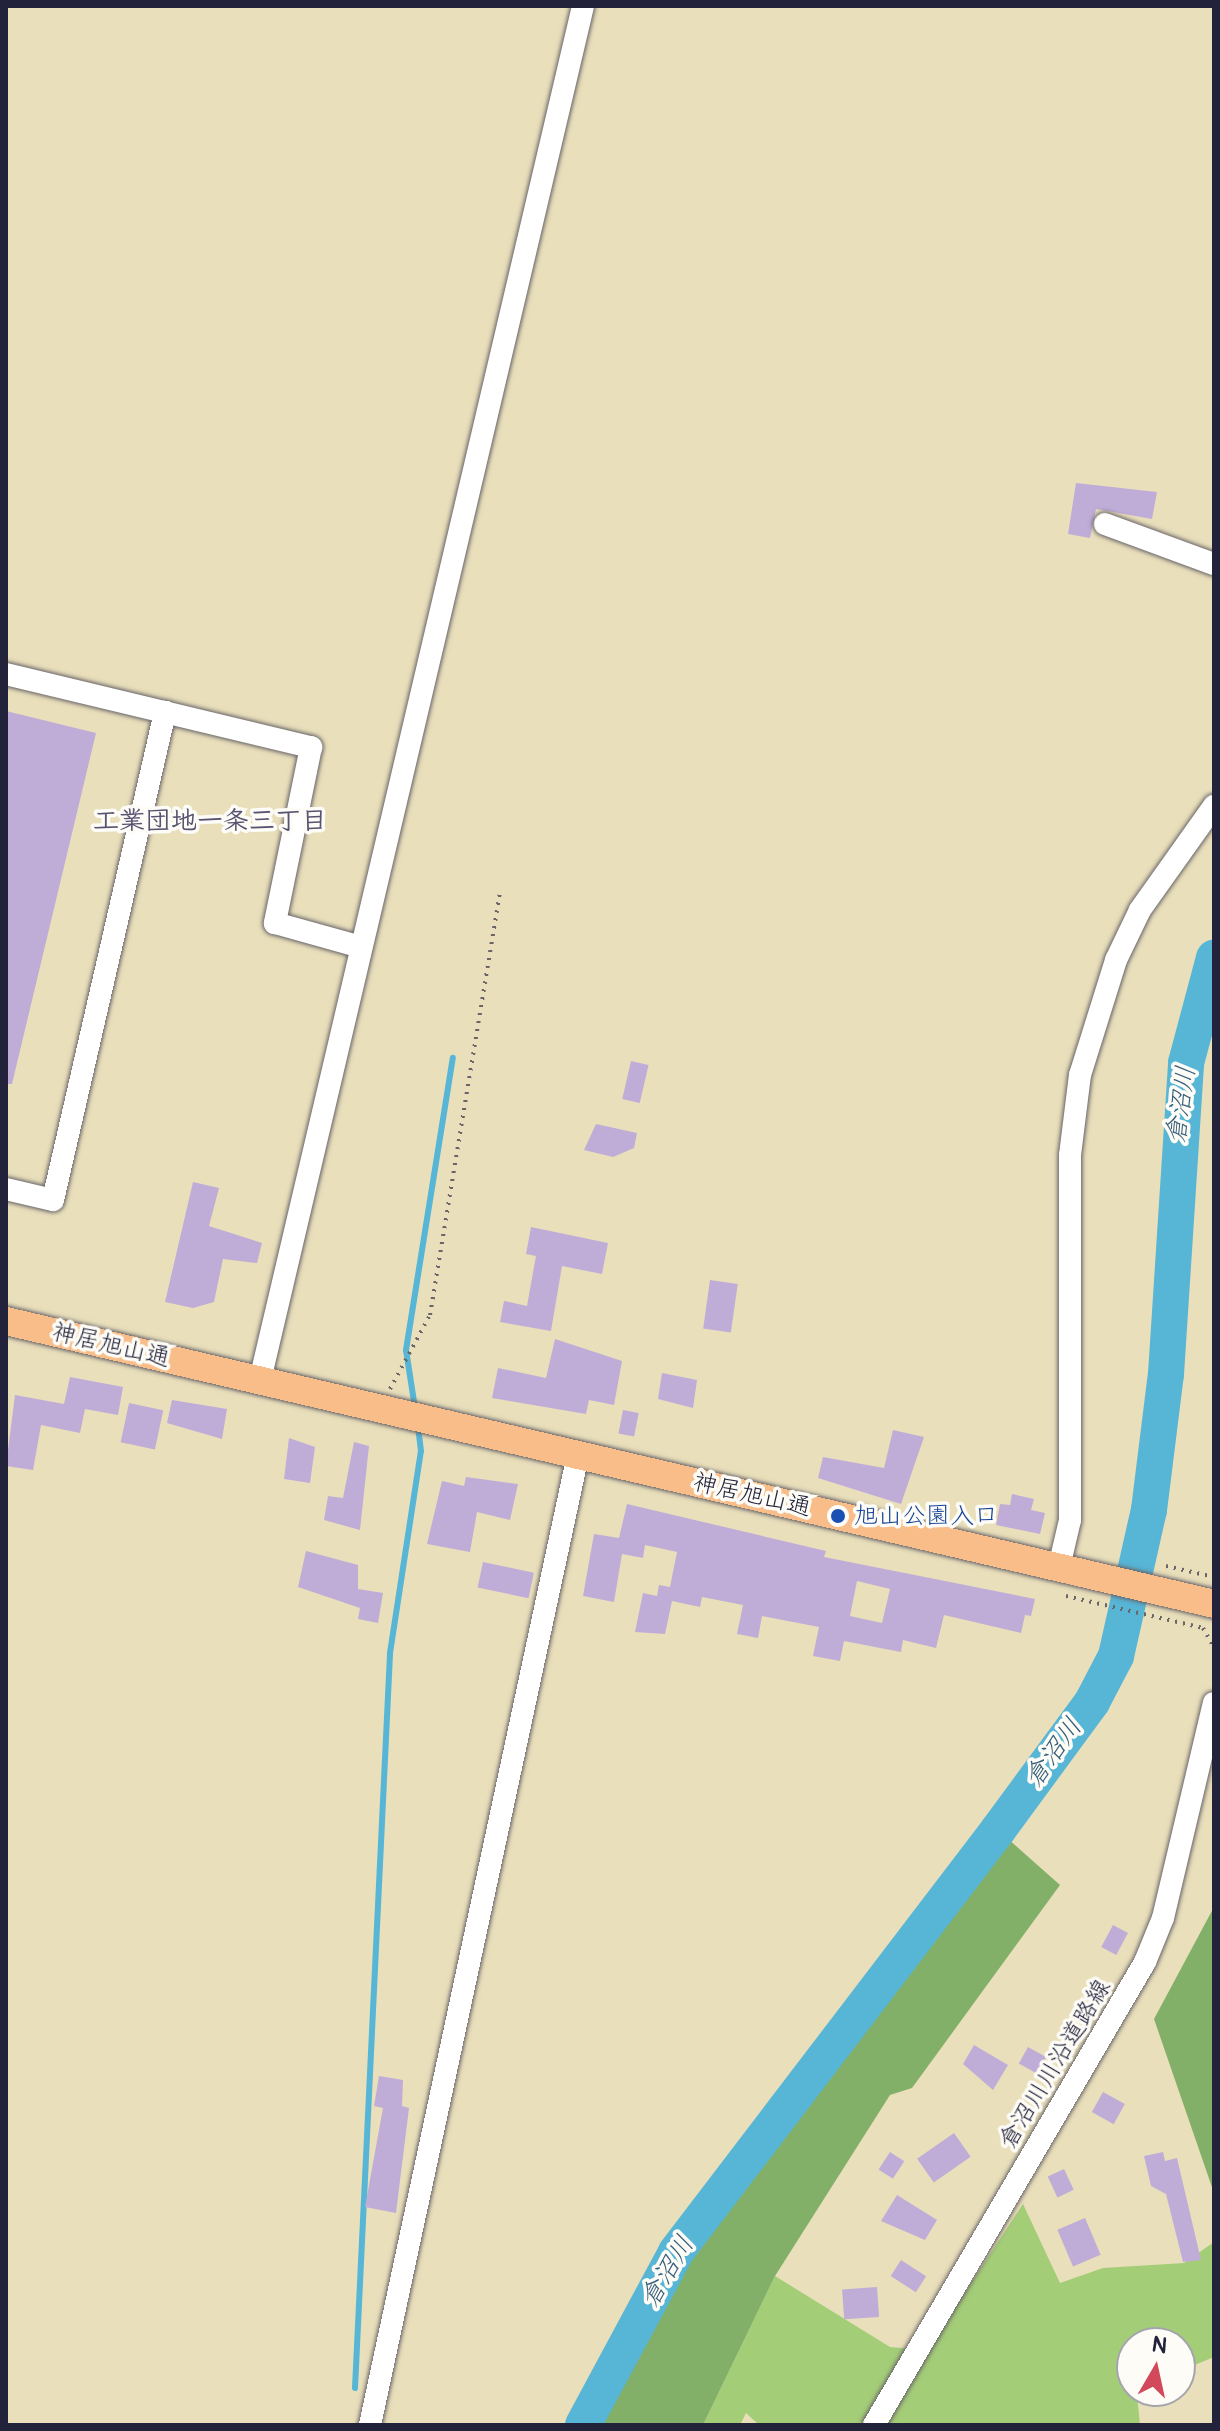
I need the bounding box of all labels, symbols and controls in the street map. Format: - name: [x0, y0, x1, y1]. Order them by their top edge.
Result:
- district label: 工業団地一条三丁目: [93, 806, 327, 838]
- water label: 倉沼川: [1161, 1064, 1203, 1146]
- street label: 神居旭山通: [49, 1317, 173, 1373]
- street label: 神居旭山通: [690, 1467, 814, 1523]
- place label: 旭山公園入口: [854, 1502, 998, 1530]
- marker: 旭山公園入口: [829, 1507, 847, 1525]
- water label: 倉沼川: [1018, 1712, 1090, 1794]
- street label: 倉沼川川沿道路線: [993, 1974, 1117, 2154]
- water label: 倉沼川: [635, 2231, 701, 2313]
- north arrow: [1116, 2327, 1196, 2407]
- text: N: [1150, 2330, 1169, 2360]

